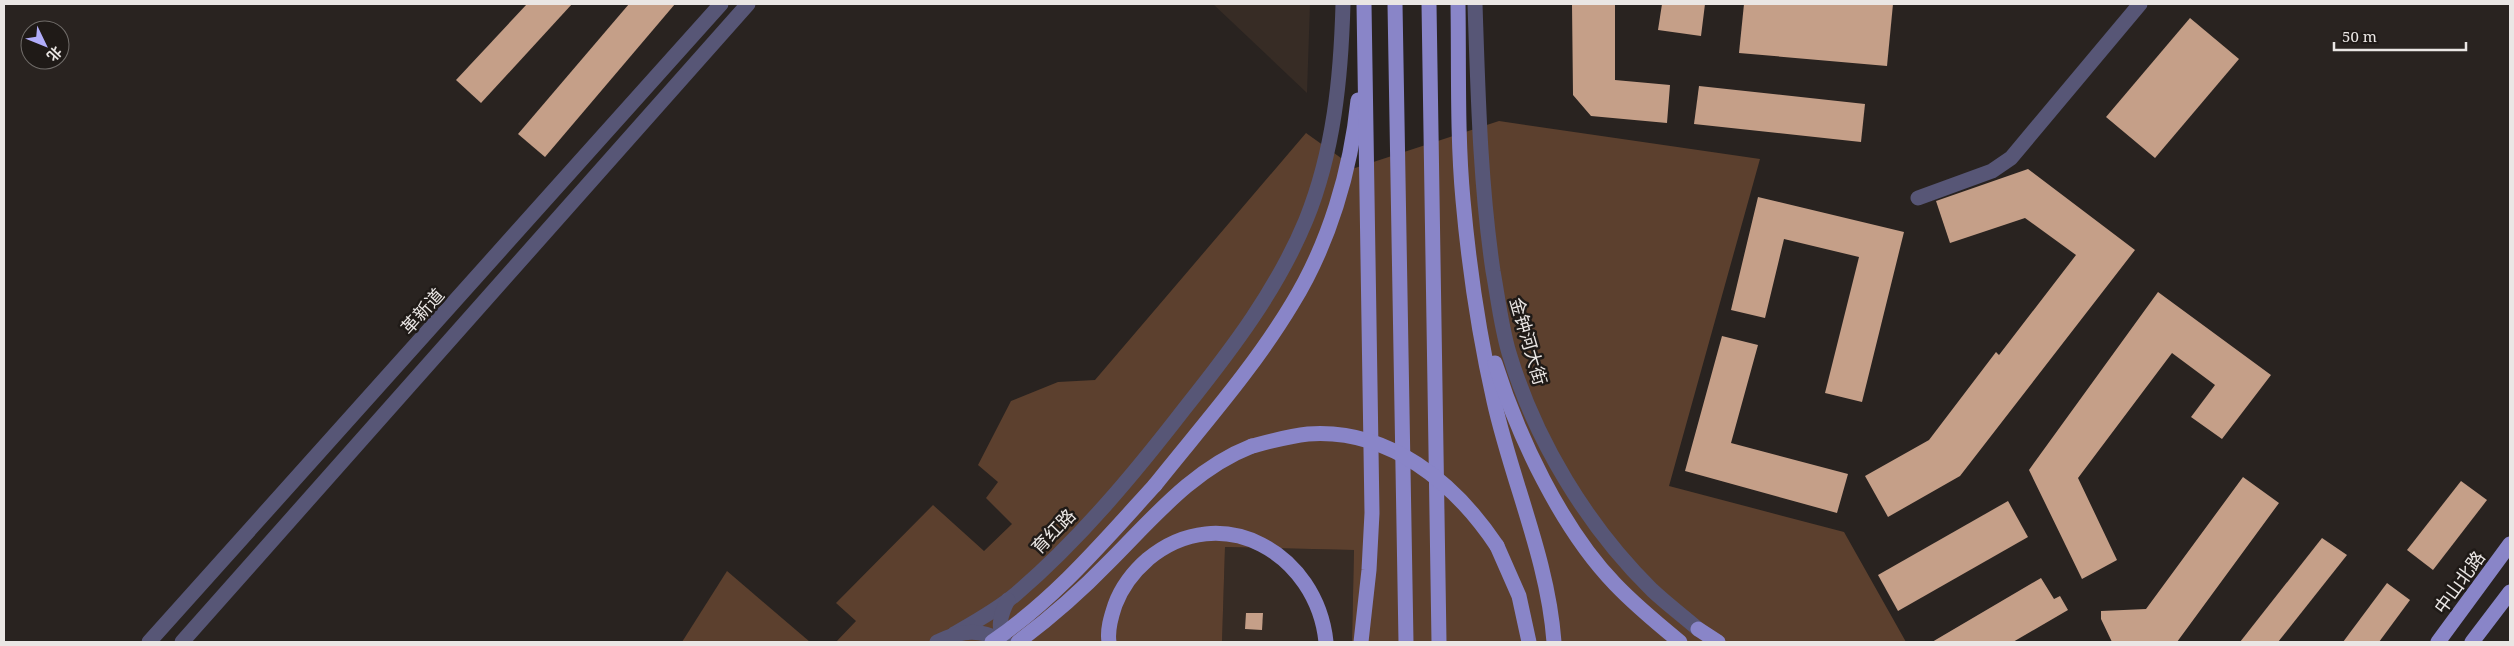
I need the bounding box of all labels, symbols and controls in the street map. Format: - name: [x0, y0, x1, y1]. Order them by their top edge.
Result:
- north arrow: [20, 20, 70, 70]
- scale bar: [2334, 20, 2466, 52]
- text: 50 m: [2342, 26, 2377, 46]
- text: 北: [43, 43, 67, 66]
- street label: 革新道: [395, 283, 449, 339]
- street label: 金钟河大街: [1505, 294, 1553, 388]
- street label: 育红路: [1026, 503, 1080, 559]
- street label: 中山北路: [2428, 546, 2490, 618]

